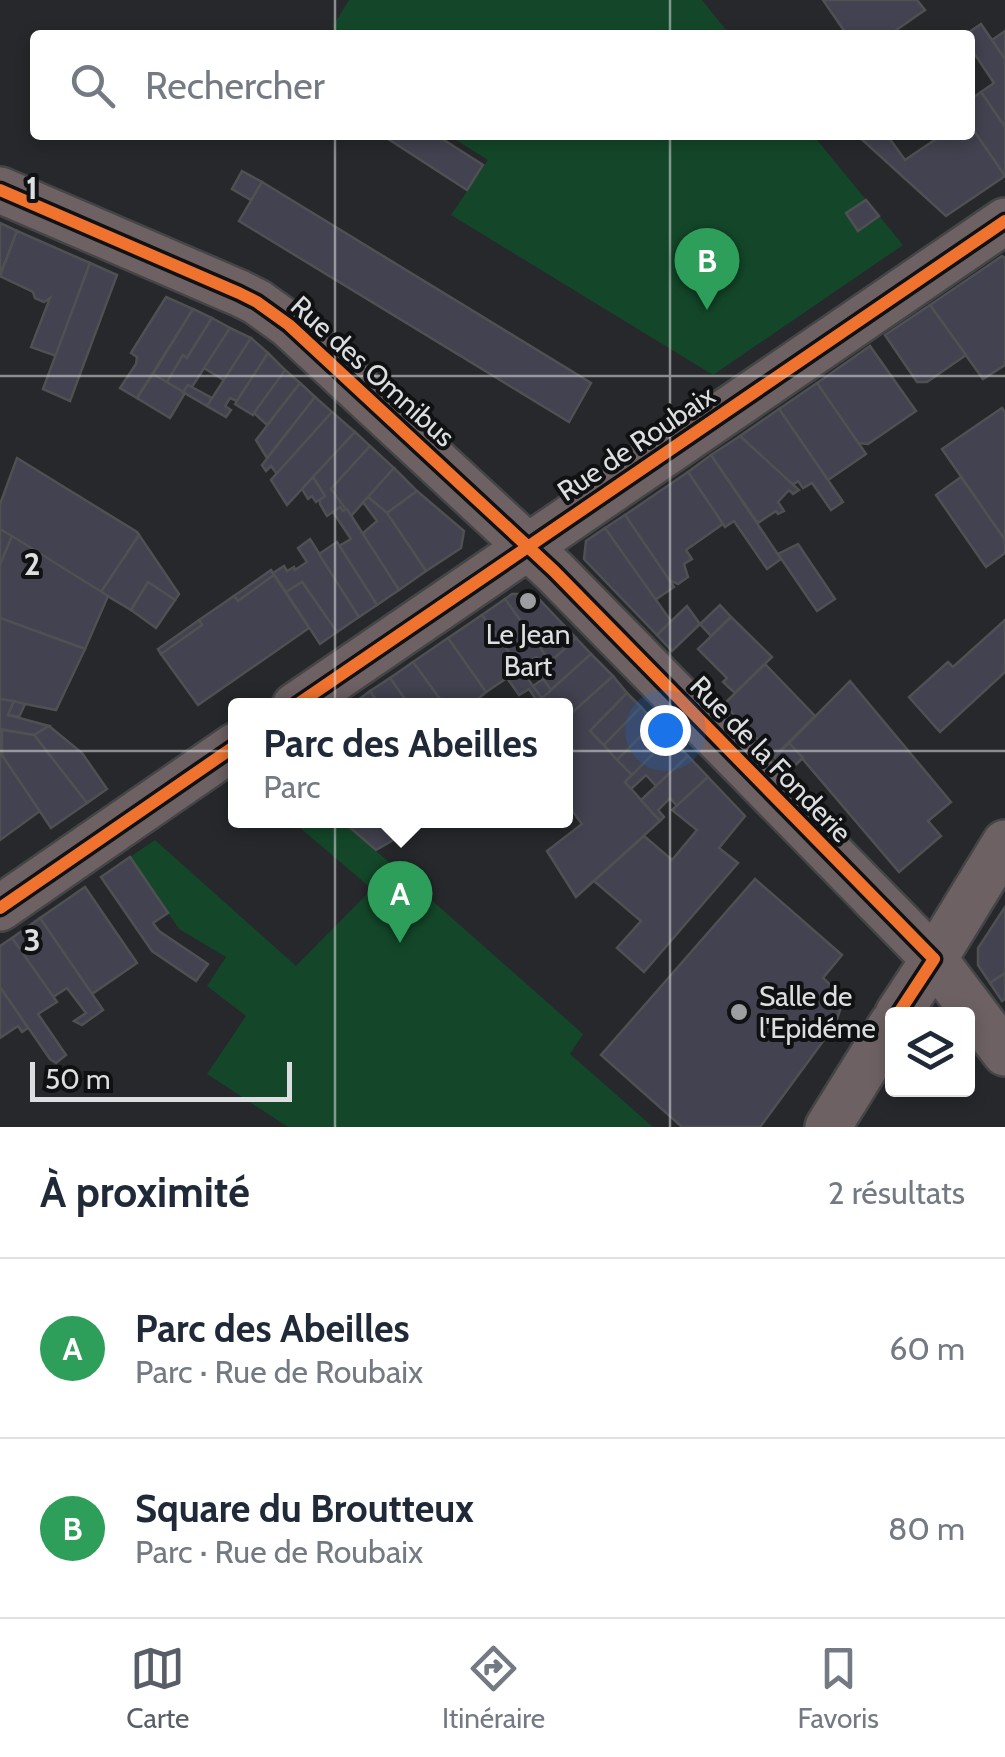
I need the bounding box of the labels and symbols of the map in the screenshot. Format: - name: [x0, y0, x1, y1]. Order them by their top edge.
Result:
- text: 1: [26, 168, 38, 207]
- pin: B: [674, 228, 740, 310]
- street label: Rue des Omnibus: [284, 288, 462, 454]
- street label: Rue de Roubaix: [551, 378, 721, 508]
- text: 2: [24, 544, 40, 583]
- marker: Le Jean Bart: [517, 590, 539, 612]
- place label: Le Jean Bart: [486, 617, 570, 683]
- street label: Rue de la Fonderie: [683, 669, 859, 849]
- your location: [640, 705, 691, 756]
- pin: A: [368, 860, 432, 943]
- text: 3: [23, 920, 41, 959]
- place label: Salle de l'Epidéme: [759, 979, 876, 1045]
- marker: Salle de l'Epidéme: [728, 1001, 750, 1023]
- scale bar: [30, 1057, 292, 1102]

